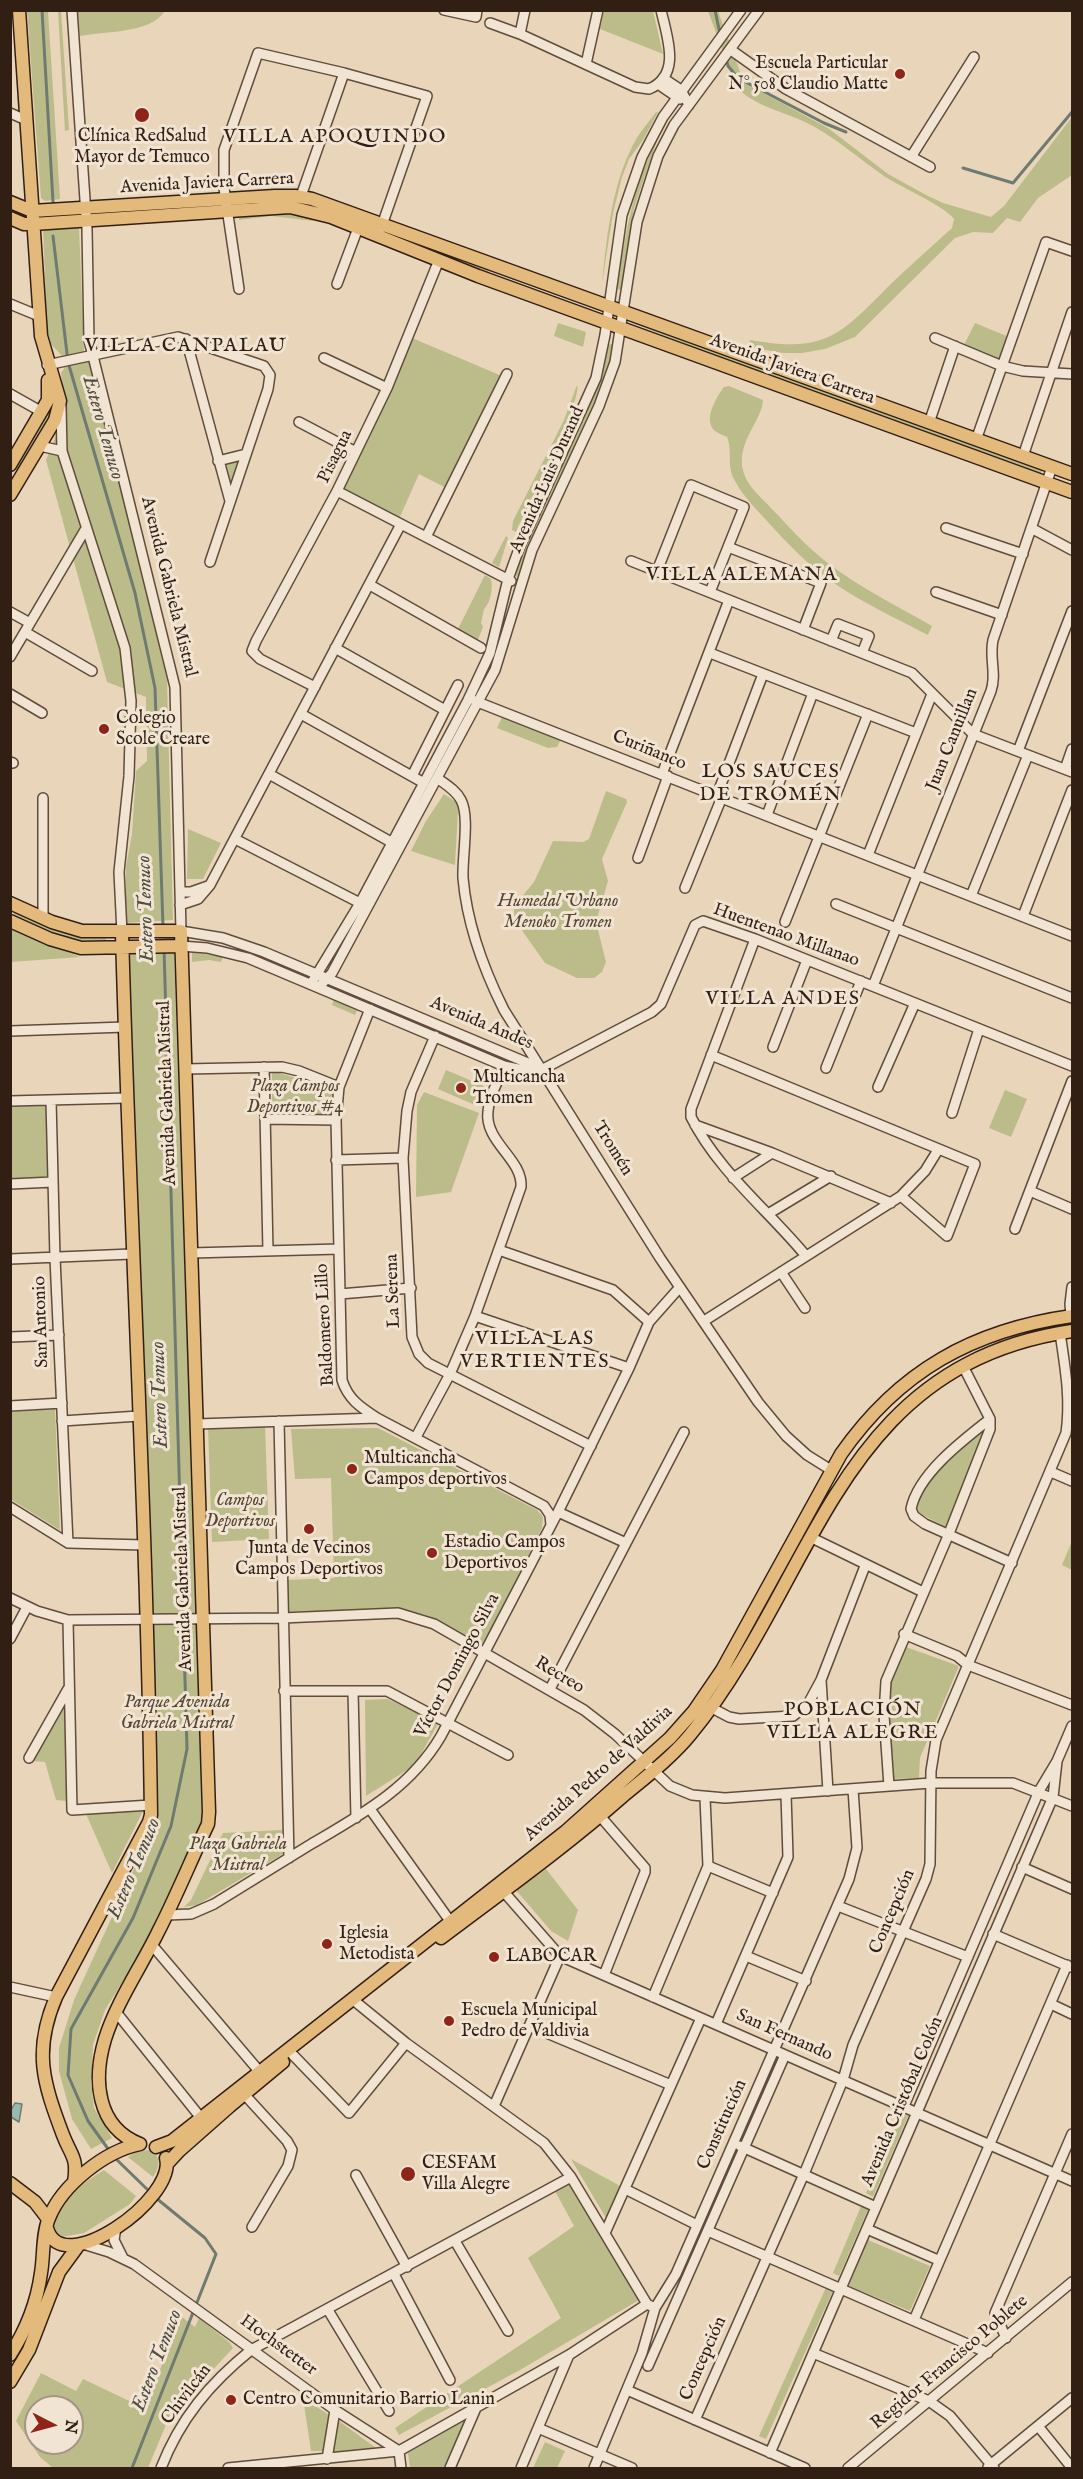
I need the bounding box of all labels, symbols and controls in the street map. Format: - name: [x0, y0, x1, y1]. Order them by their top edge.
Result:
- place label: Escuela Particular N° 508 Claudio Matte: [728, 53, 888, 96]
- marker: Escuela Particular N° 508 Claudio Matte: [893, 67, 907, 81]
- marker: Clínica RedSalud Mayor de Temuco: [133, 106, 151, 124]
- place label: Clínica RedSalud Mayor de Temuco: [74, 126, 210, 168]
- district label: VILLA APOQUINDO: [223, 126, 447, 150]
- street label: Avenida Javiera Carrera: [120, 169, 294, 199]
- street label: Avenida Javiera Carrera: [707, 330, 877, 410]
- district label: VILLA CANPALAU: [85, 335, 287, 359]
- water label: Estero Temuco: [76, 373, 128, 483]
- street label: Avenida Luis Durand: [506, 403, 590, 557]
- street label: Pisagua: [314, 427, 358, 487]
- street label: Avenida Gabriela Mistral: [135, 495, 201, 679]
- district label: VILLA ALEMANA: [646, 564, 838, 588]
- street label: Juan Canuillan: [923, 685, 983, 795]
- place label: Colegio Scole Creare: [116, 708, 210, 750]
- marker: Colegio Scole Creare: [97, 722, 111, 736]
- street label: Curiñanco: [609, 726, 689, 776]
- district label: LOS SAUCES DE TROMÉN: [699, 761, 843, 808]
- water label: Estero Temuco: [133, 855, 161, 963]
- park label: Humedal Urbano Menoko Tromen: [498, 891, 618, 934]
- street label: Huentenao Millanao: [710, 899, 862, 973]
- district label: VILLA ANDES: [705, 988, 861, 1012]
- street label: Avenida Andes: [426, 993, 536, 1055]
- street label: Avenida Gabriela Mistral: [154, 1000, 182, 1186]
- place label: Multicancha Tromen: [473, 1067, 565, 1110]
- park label: Plaza Campos Deportivos #4: [247, 1076, 343, 1118]
- marker: Multicancha Tromen: [454, 1081, 468, 1095]
- street label: Tromén: [587, 1118, 637, 1180]
- street label: La Serena: [382, 1254, 406, 1328]
- street label: Baldomero Lillo: [312, 1263, 340, 1387]
- street label: San Antonio: [30, 1276, 54, 1368]
- district label: VILLA LAS VERTIENTES: [460, 1328, 610, 1375]
- water label: Estero Temuco: [147, 1341, 175, 1449]
- place label: Multicancha Campos deportivos: [364, 1448, 507, 1490]
- marker: Multicancha Campos deportivos: [345, 1462, 359, 1476]
- street label: Avenida Gabriela Mistral: [170, 1486, 198, 1672]
- park label: Campos Deportivos: [205, 1490, 275, 1532]
- marker: Junta de Vecinos Campos Deportivos: [302, 1522, 316, 1536]
- place label: Estadio Campos Deportivos: [444, 1532, 565, 1574]
- place label: Junta de Vecinos Campos Deportivos: [235, 1538, 383, 1580]
- marker: Estadio Campos Deportivos: [425, 1546, 439, 1560]
- street label: Víctor Domingo Silva: [411, 1590, 505, 1742]
- street label: Recreo: [530, 1653, 588, 1699]
- park label: Parque Avenida Gabriela Mistral: [120, 1692, 234, 1734]
- district label: POBLACIÓN VILLA ALEGRE: [767, 1699, 939, 1746]
- street label: Avenida Pedro de Valdivia: [521, 1702, 677, 1846]
- water label: Estero Temuco: [103, 1815, 167, 1923]
- park label: Plaza Gabriela Mistral: [189, 1834, 287, 1876]
- street label: Concepción: [866, 1867, 920, 1957]
- place label: Iglesia Metodista: [339, 1923, 415, 1966]
- marker: Iglesia Metodista: [320, 1937, 334, 1951]
- place label: LABOCAR: [506, 1946, 596, 1968]
- marker: LABOCAR: [487, 1950, 501, 1964]
- place label: Escuela Municipal Pedro de Valdivia: [461, 2000, 597, 2042]
- street label: San Fernando: [733, 2005, 835, 2067]
- marker: Escuela Municipal Pedro de Valdivia: [442, 2014, 456, 2028]
- street label: Avenida Cristóbal Colón: [857, 2014, 949, 2190]
- street label: Constitución: [693, 2077, 753, 2173]
- place label: CESFAM Villa Alegre: [422, 2153, 510, 2196]
- marker: CESFAM Villa Alegre: [399, 2165, 417, 2183]
- street label: Regidor Francisco Poblete: [867, 2291, 1033, 2435]
- water label: Estero Temuco: [128, 2307, 188, 2415]
- street label: Hochstetter: [235, 2311, 321, 2381]
- street label: Concepción: [676, 2314, 732, 2404]
- street label: Chivilcán: [157, 2361, 217, 2429]
- place label: Centro Comunitario Barrio Lanin: [243, 2389, 495, 2411]
- marker: Centro Comunitario Barrio Lanin: [224, 2393, 238, 2407]
- north arrow: [24, 2395, 84, 2455]
- text: N: [59, 2419, 81, 2435]

